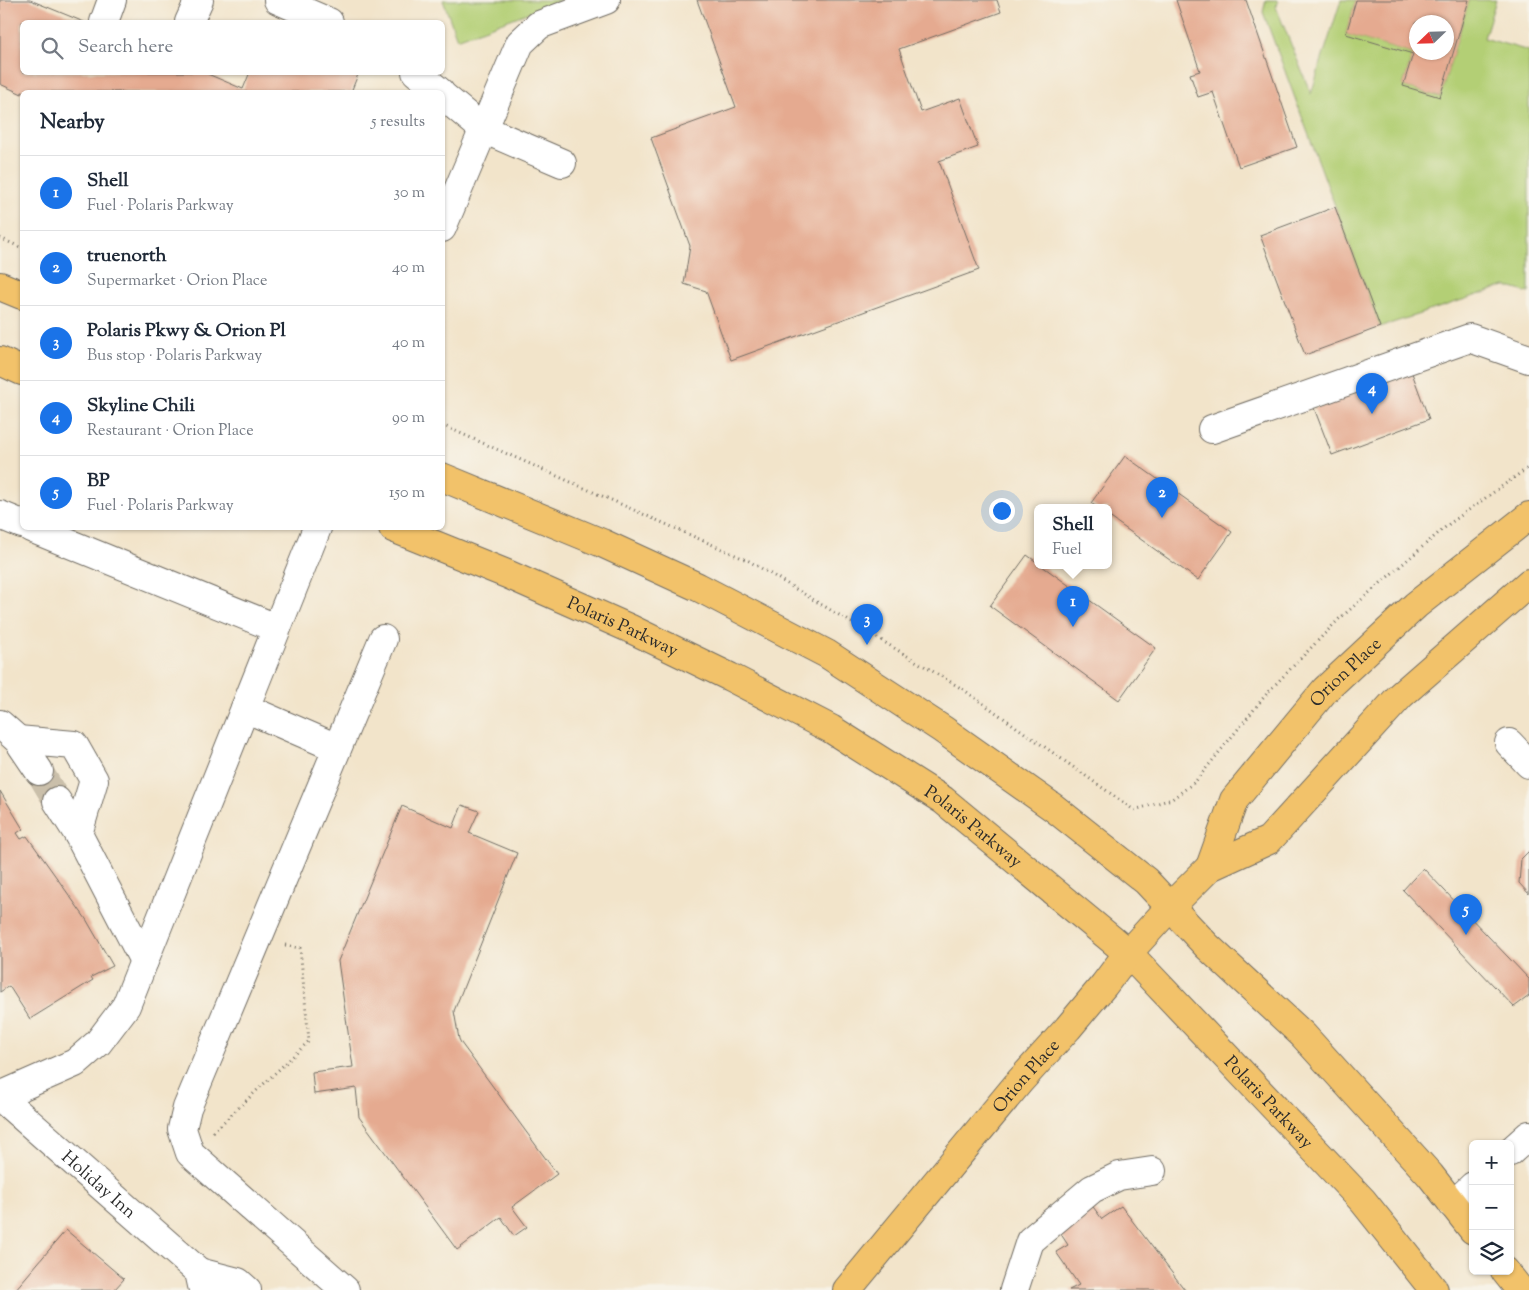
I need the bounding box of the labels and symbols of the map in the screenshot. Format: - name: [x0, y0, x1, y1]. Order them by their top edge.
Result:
- north arrow: [1409, 15, 1454, 60]
- pin: 4: [1356, 373, 1388, 414]
- pin: 2: [1146, 477, 1178, 518]
- your location: [989, 498, 1015, 524]
- pin: 1: [1057, 586, 1089, 627]
- street label: Polaris Parkway: [562, 591, 682, 665]
- pin: 3: [851, 604, 883, 645]
- street label: Orion Place: [1305, 632, 1388, 714]
- street label: Polaris Parkway: [918, 780, 1027, 875]
- pin: 5: [1450, 894, 1482, 935]
- street label: Orion Place: [987, 1034, 1067, 1120]
- street label: Polaris Parkway: [1217, 1051, 1318, 1156]
- street label: Holiday Inn: [55, 1145, 141, 1226]

